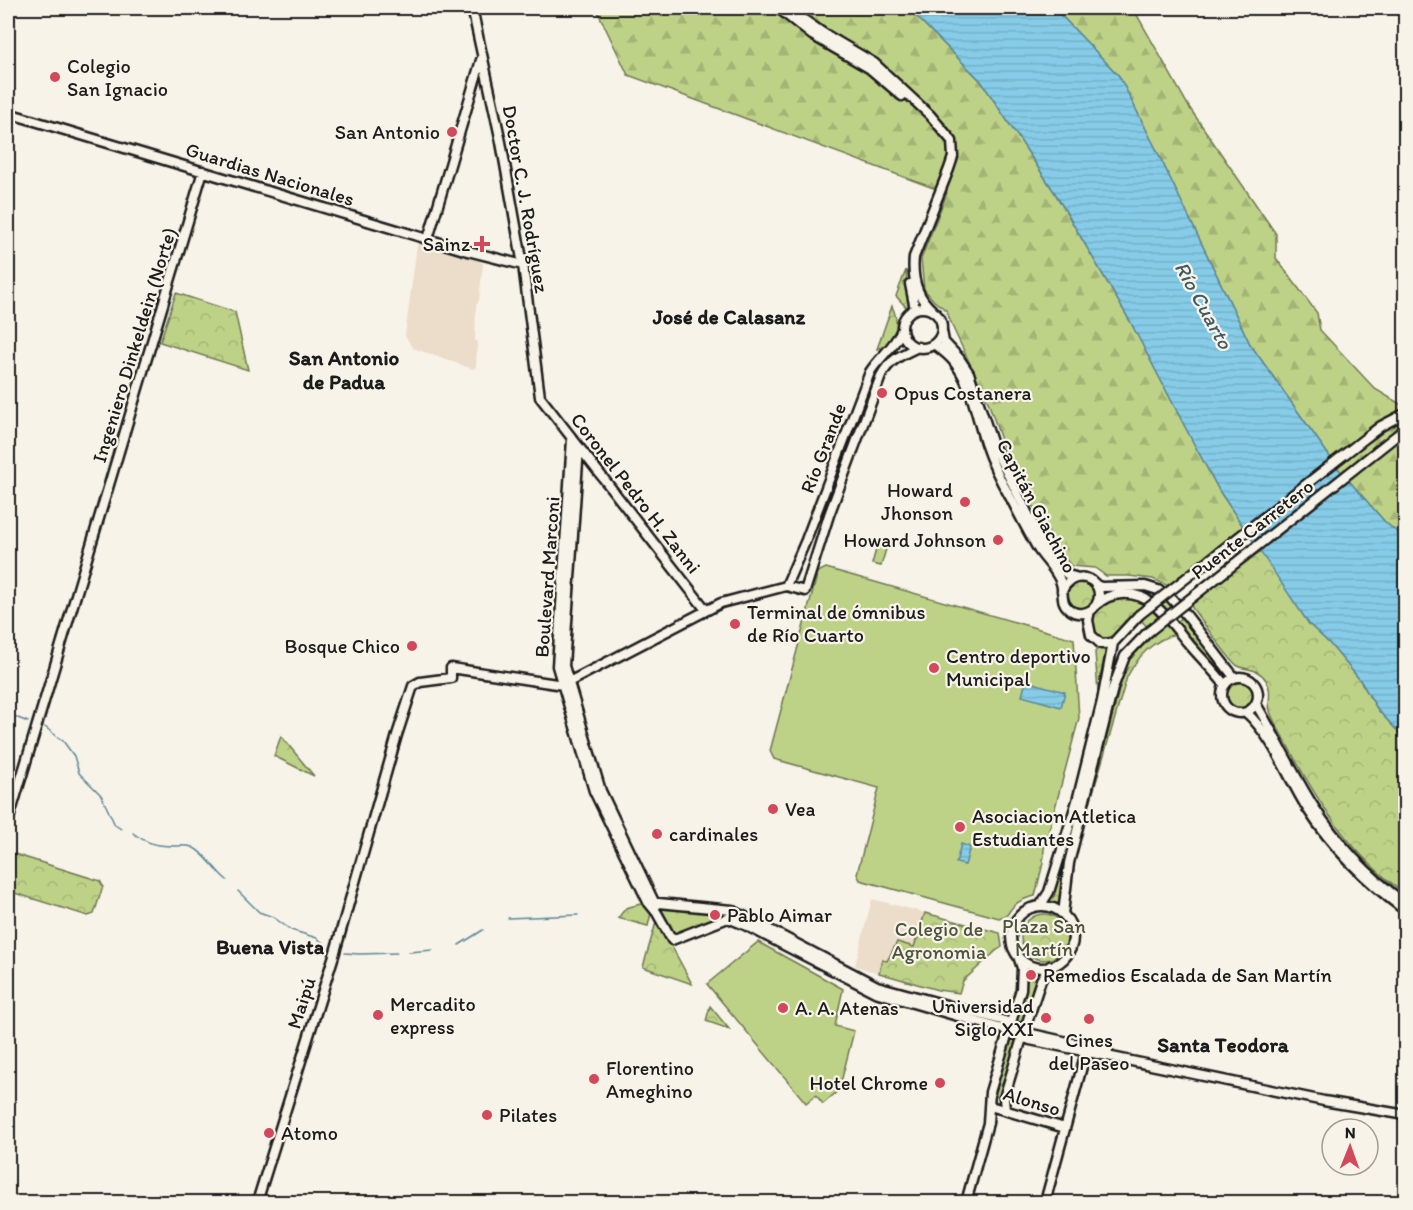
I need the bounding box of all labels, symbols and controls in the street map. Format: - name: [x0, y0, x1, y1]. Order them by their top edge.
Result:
- place label: Colegio San Ignacio: [67, 54, 168, 101]
- marker: Colegio San Ignacio: [48, 70, 62, 84]
- street label: Doctor C. J. Rodríguez: [498, 103, 554, 295]
- place label: San Antonio: [335, 120, 440, 144]
- marker: San Antonio: [445, 125, 459, 139]
- street label: Guardias Nacionales: [183, 137, 357, 211]
- street label: Ingeniero Dinkeldein (Norte): [87, 224, 181, 466]
- place label: Sainz: [423, 232, 470, 256]
- marker: Sainz: [475, 237, 489, 251]
- water label: Río Cuarto: [1170, 257, 1239, 354]
- district label: José de Calasanz: [652, 304, 806, 329]
- district label: San Antonio de Padua: [289, 345, 399, 394]
- place label: Opus Costanera: [894, 381, 1032, 405]
- marker: Opus Costanera: [875, 386, 889, 400]
- street label: Río Grande: [795, 399, 851, 497]
- street label: Coronel Pedro H. Zanni: [566, 408, 706, 578]
- street label: Capitán Giachino: [992, 435, 1082, 577]
- street label: Puente Carretero: [1186, 474, 1318, 584]
- place label: Howard Jhonson: [881, 478, 953, 525]
- marker: Howard Jhonson: [958, 495, 972, 509]
- street label: Boulevard Marconi: [529, 496, 565, 658]
- place label: Howard Johnson: [844, 528, 986, 552]
- marker: Howard Johnson: [991, 533, 1005, 547]
- place label: Terminal de ómnibus de Río Cuarto: [747, 600, 926, 647]
- marker: Terminal de ómnibus de Río Cuarto: [728, 617, 742, 631]
- place label: Bosque Chico: [285, 634, 400, 658]
- marker: Bosque Chico: [405, 639, 419, 653]
- place label: Centro deportivo Municipal: [946, 644, 1091, 691]
- marker: Centro deportivo Municipal: [927, 661, 941, 675]
- place label: Vea: [785, 797, 816, 821]
- marker: Vea: [766, 802, 780, 816]
- place label: Asociacion Atletica Estudiantes: [972, 804, 1136, 851]
- marker: Asociacion Atletica Estudiantes: [953, 820, 967, 834]
- place label: cardinales: [669, 822, 758, 846]
- marker: cardinales: [650, 827, 664, 841]
- place label: Pablo Aimar: [727, 903, 832, 927]
- marker: Pablo Aimar: [708, 908, 722, 922]
- park label: Plaza San Martín: [1002, 914, 1086, 961]
- park label: Colegio de Agronomia: [892, 917, 987, 964]
- district label: Buena Vista: [216, 934, 325, 959]
- place label: Remedios Escalada de San Martín: [1043, 963, 1332, 987]
- marker: Remedios Escalada de San Martín: [1024, 968, 1038, 982]
- street label: Maipú: [281, 974, 321, 1032]
- place label: Mercadito express: [390, 992, 476, 1039]
- place label: Universidad Siglo XXI: [932, 994, 1034, 1041]
- place label: A. A. Atenas: [795, 996, 899, 1020]
- marker: A. A. Atenas: [776, 1001, 790, 1015]
- marker: Mercadito express: [371, 1008, 385, 1022]
- marker: Universidad Siglo XXI: [1039, 1011, 1053, 1025]
- marker: Cines del Paseo: [1082, 1012, 1096, 1026]
- place label: Cines del Paseo: [1049, 1028, 1129, 1075]
- district label: Santa Teodora: [1157, 1032, 1290, 1057]
- place label: Florentino Ameghino: [606, 1056, 694, 1103]
- place label: Hotel Chrome: [810, 1071, 928, 1095]
- marker: Florentino Ameghino: [587, 1072, 601, 1086]
- marker: Hotel Chrome: [933, 1076, 947, 1090]
- street label: Alonso: [1001, 1081, 1063, 1121]
- place label: Pilates: [499, 1103, 557, 1127]
- marker: Pilates: [480, 1108, 494, 1122]
- north arrow: [1320, 1117, 1380, 1177]
- place label: Atomo: [281, 1121, 338, 1145]
- text: N: [1345, 1123, 1356, 1142]
- marker: Atomo: [262, 1126, 276, 1140]

